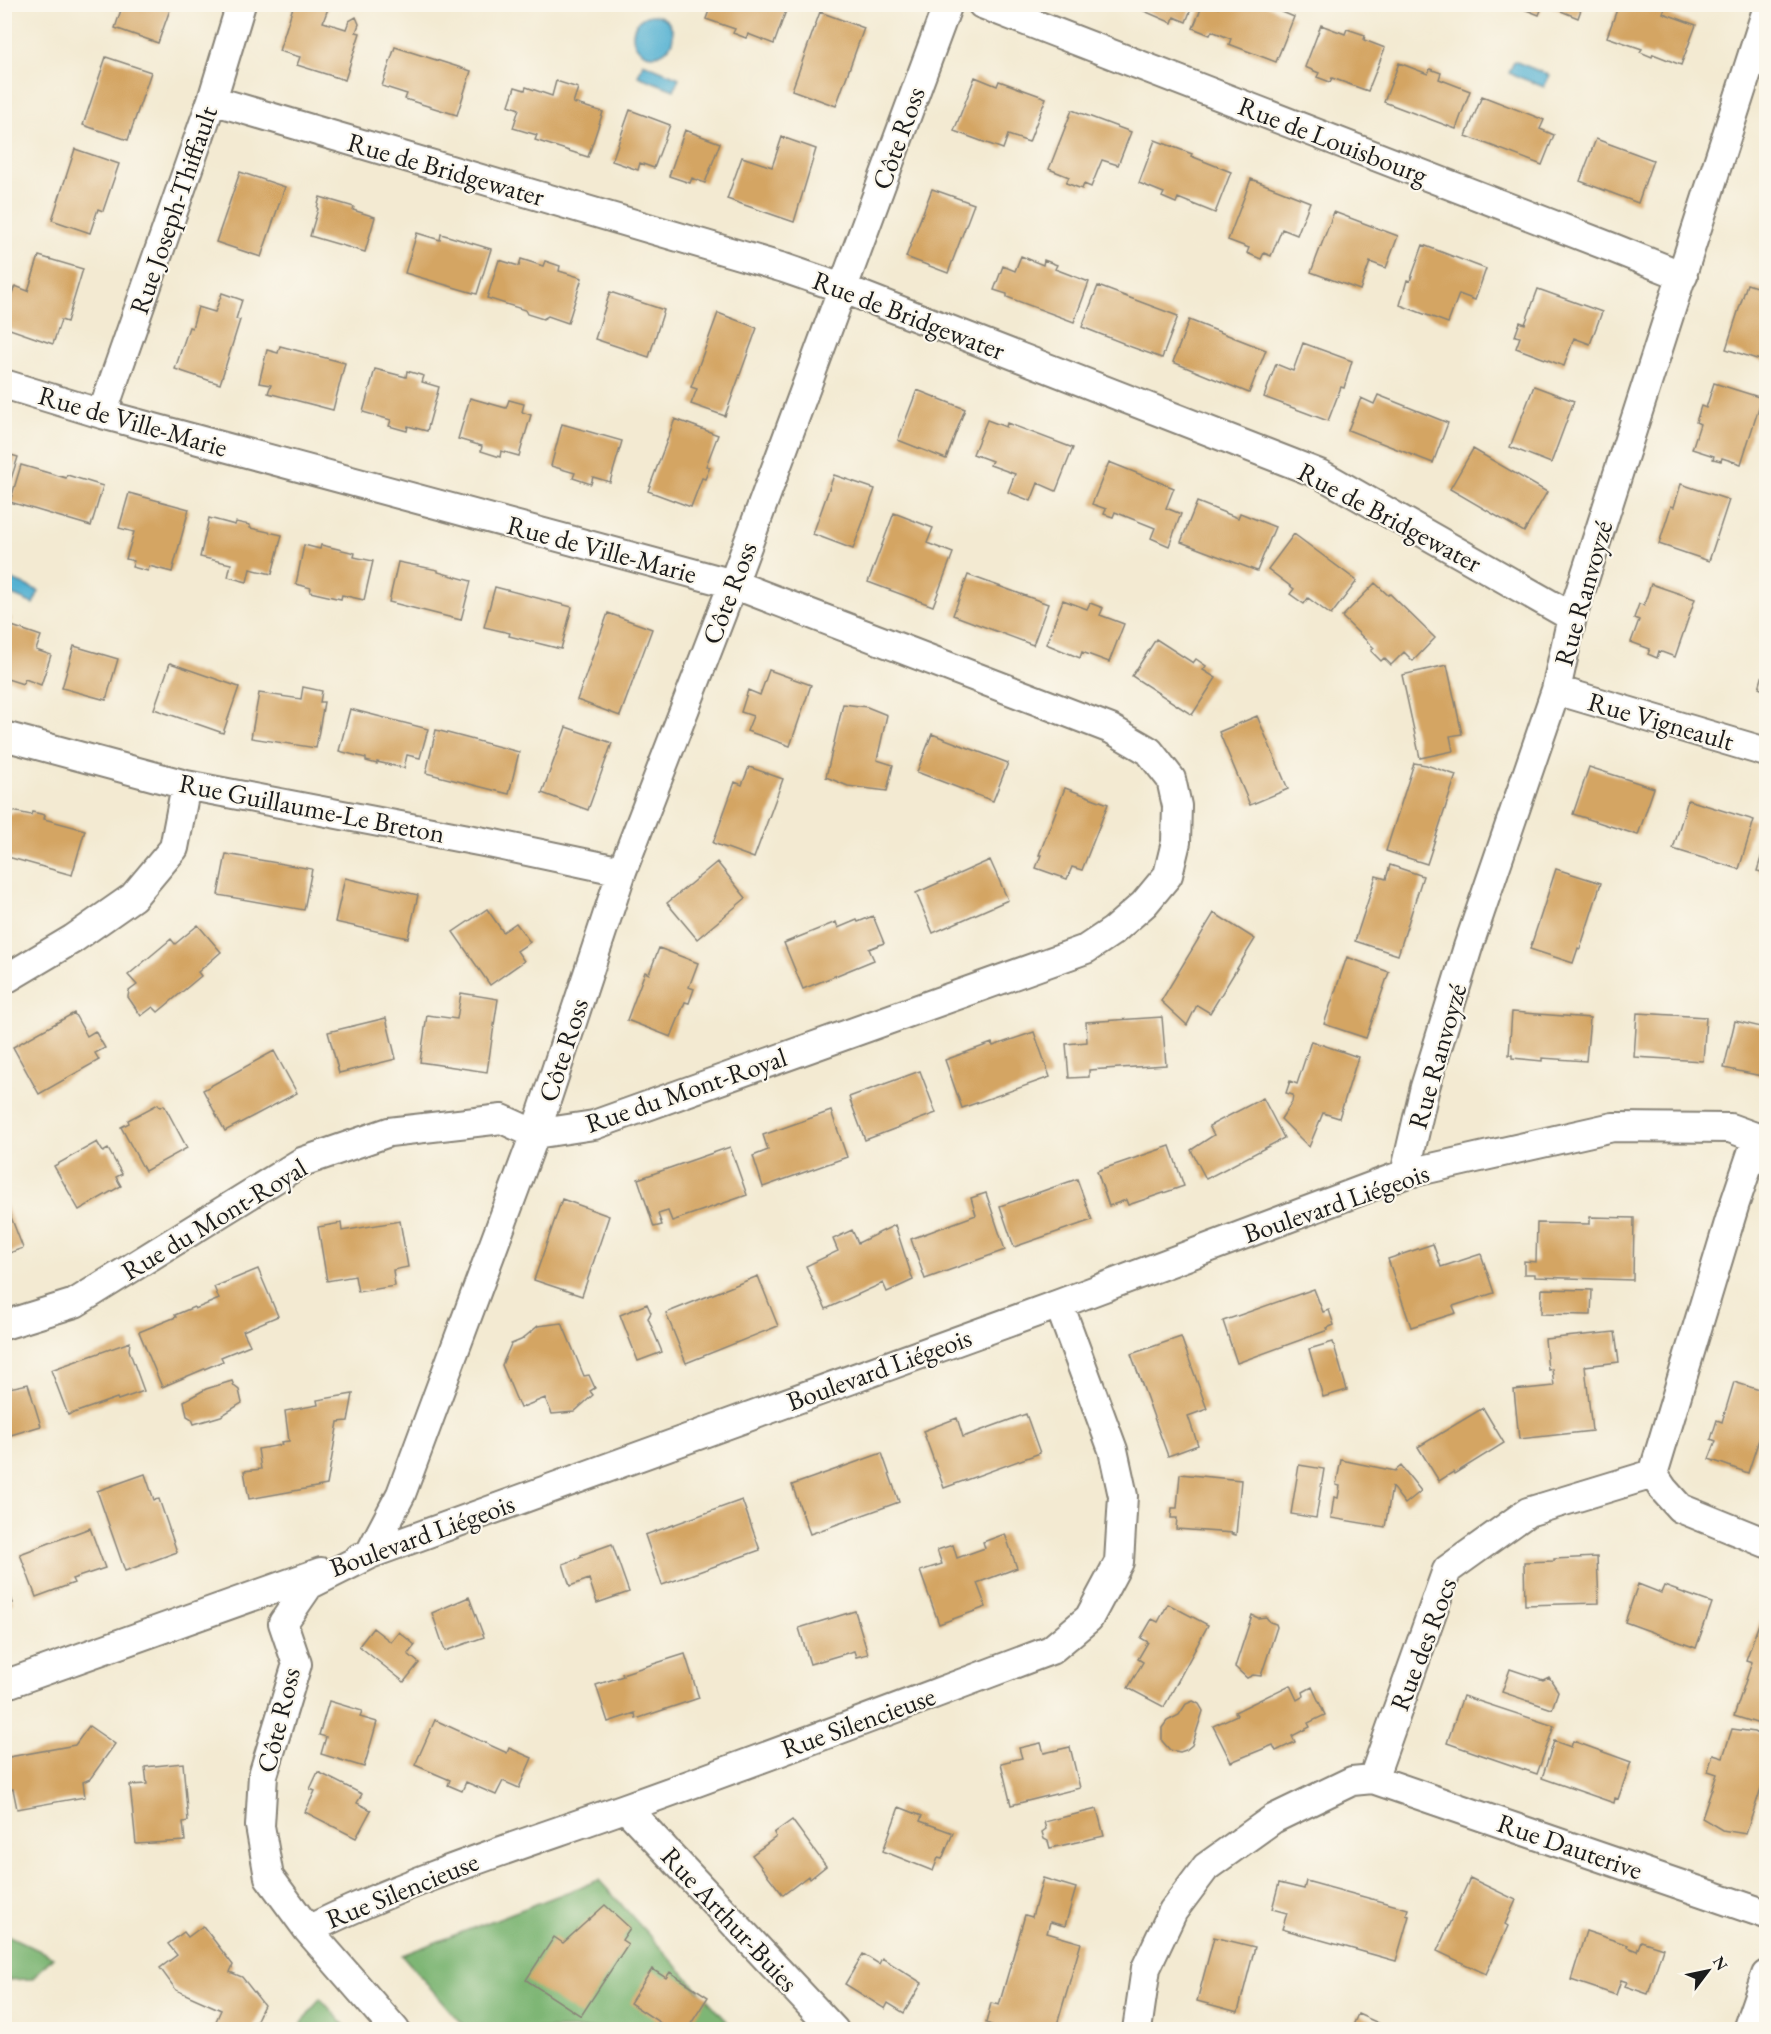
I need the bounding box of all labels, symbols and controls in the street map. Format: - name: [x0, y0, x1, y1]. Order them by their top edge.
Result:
- street label: Côte Ross: [863, 82, 933, 194]
- street label: Rue de Louisbourg: [1233, 88, 1433, 192]
- street label: Rue Joseph-Thiffault: [121, 101, 225, 319]
- street label: Rue de Bridgewater: [343, 124, 549, 214]
- street label: Rue de Bridgewater: [808, 262, 1010, 368]
- street label: Rue de Ville-Marie: [35, 377, 231, 465]
- street label: Rue de Bridgewater: [1292, 454, 1488, 580]
- street label: Rue de Ville-Marie: [503, 507, 701, 591]
- street label: Rue Ranvoyzé: [1546, 516, 1620, 670]
- street label: Côte Ross: [693, 537, 765, 649]
- street label: Rue Vigneault: [1584, 683, 1738, 759]
- street label: Rue Guillaume-Le Breton: [176, 765, 448, 851]
- street label: Rue Ranvoyzé: [1400, 979, 1474, 1133]
- street label: Côte Ross: [530, 994, 596, 1106]
- street label: Rue du Mont-Royal: [581, 1039, 791, 1141]
- street label: Rue du Mont-Royal: [115, 1150, 313, 1288]
- street label: Boulevard Liégeois: [1238, 1155, 1434, 1251]
- street label: Boulevard Liégeois: [782, 1319, 976, 1419]
- street label: Boulevard Liégeois: [325, 1485, 519, 1585]
- street label: Rue des Rocs: [1382, 1572, 1464, 1716]
- street label: Côte Ross: [248, 1664, 308, 1776]
- street label: Rue Silencieuse: [776, 1678, 940, 1766]
- street label: Rue Dauterive: [1493, 1805, 1647, 1887]
- street label: Rue Arthur-Buies: [654, 1839, 806, 1999]
- street label: Rue Silencieuse: [321, 1844, 483, 1936]
- north arrow: [1678, 1941, 1738, 2001]
- text: N: [1708, 1952, 1733, 1974]

